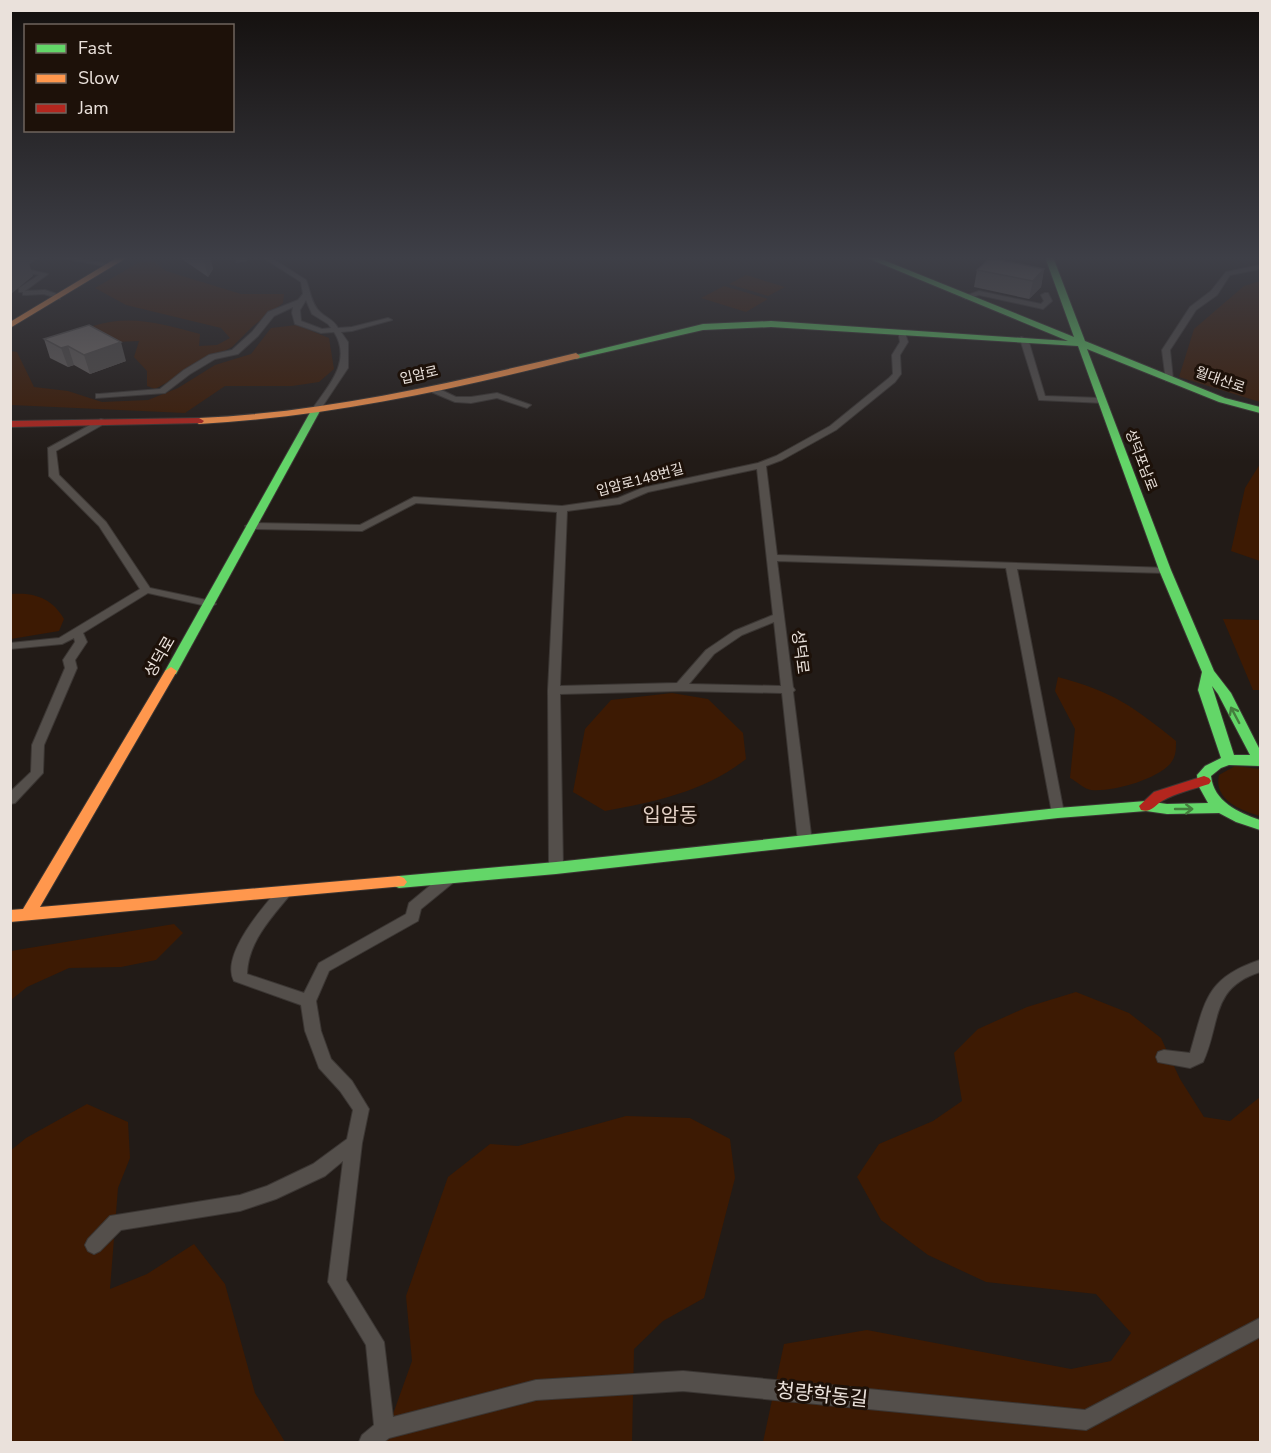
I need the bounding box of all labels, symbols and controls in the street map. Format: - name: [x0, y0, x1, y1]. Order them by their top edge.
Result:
- legend: [24, 24, 234, 132]
- text: Fast: [78, 36, 113, 60]
- text: Slow: [78, 66, 119, 90]
- text: Jam: [77, 96, 109, 120]
- street label: 입암로: [398, 361, 440, 389]
- street label: 월대산로: [1193, 363, 1248, 397]
- street label: 성덕포남로: [1121, 427, 1161, 494]
- street label: 입암로148번길: [594, 459, 686, 501]
- street label: 성덕로: [786, 629, 814, 676]
- street label: 성덕로: [139, 632, 181, 682]
- one-way arrow: [1229, 706, 1241, 724]
- district label: 입암동: [642, 802, 698, 829]
- one-way arrow: [1173, 803, 1193, 815]
- street label: 청량학동길: [775, 1377, 869, 1413]

